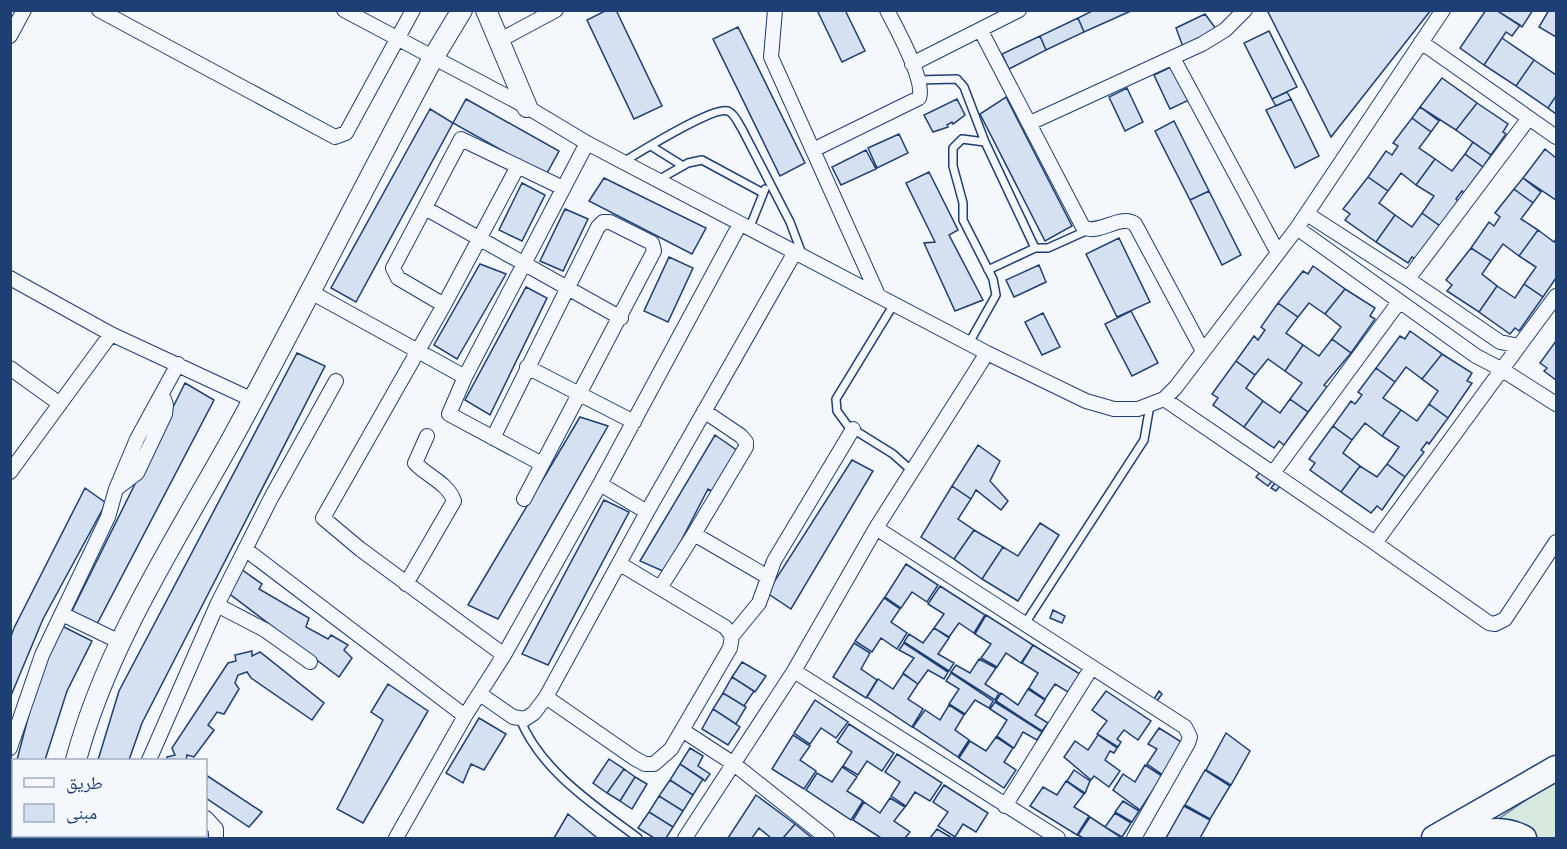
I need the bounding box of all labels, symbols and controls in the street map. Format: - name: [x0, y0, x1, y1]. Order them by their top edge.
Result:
- legend: [12, 759, 207, 837]
- text: طريق: [66, 772, 103, 794]
- text: مبنى: [66, 802, 97, 824]

